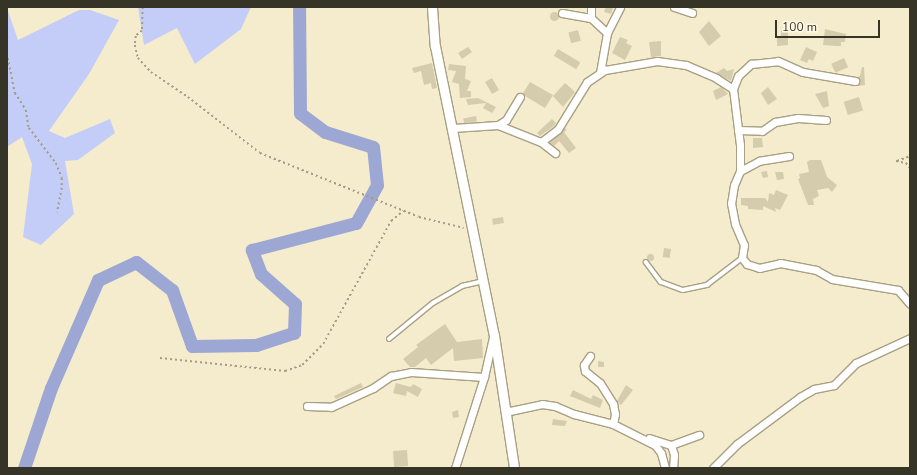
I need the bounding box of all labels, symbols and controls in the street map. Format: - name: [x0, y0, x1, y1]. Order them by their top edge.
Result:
- scale bar: [777, 12, 882, 38]
- text: 100 m: [782, 19, 817, 35]

